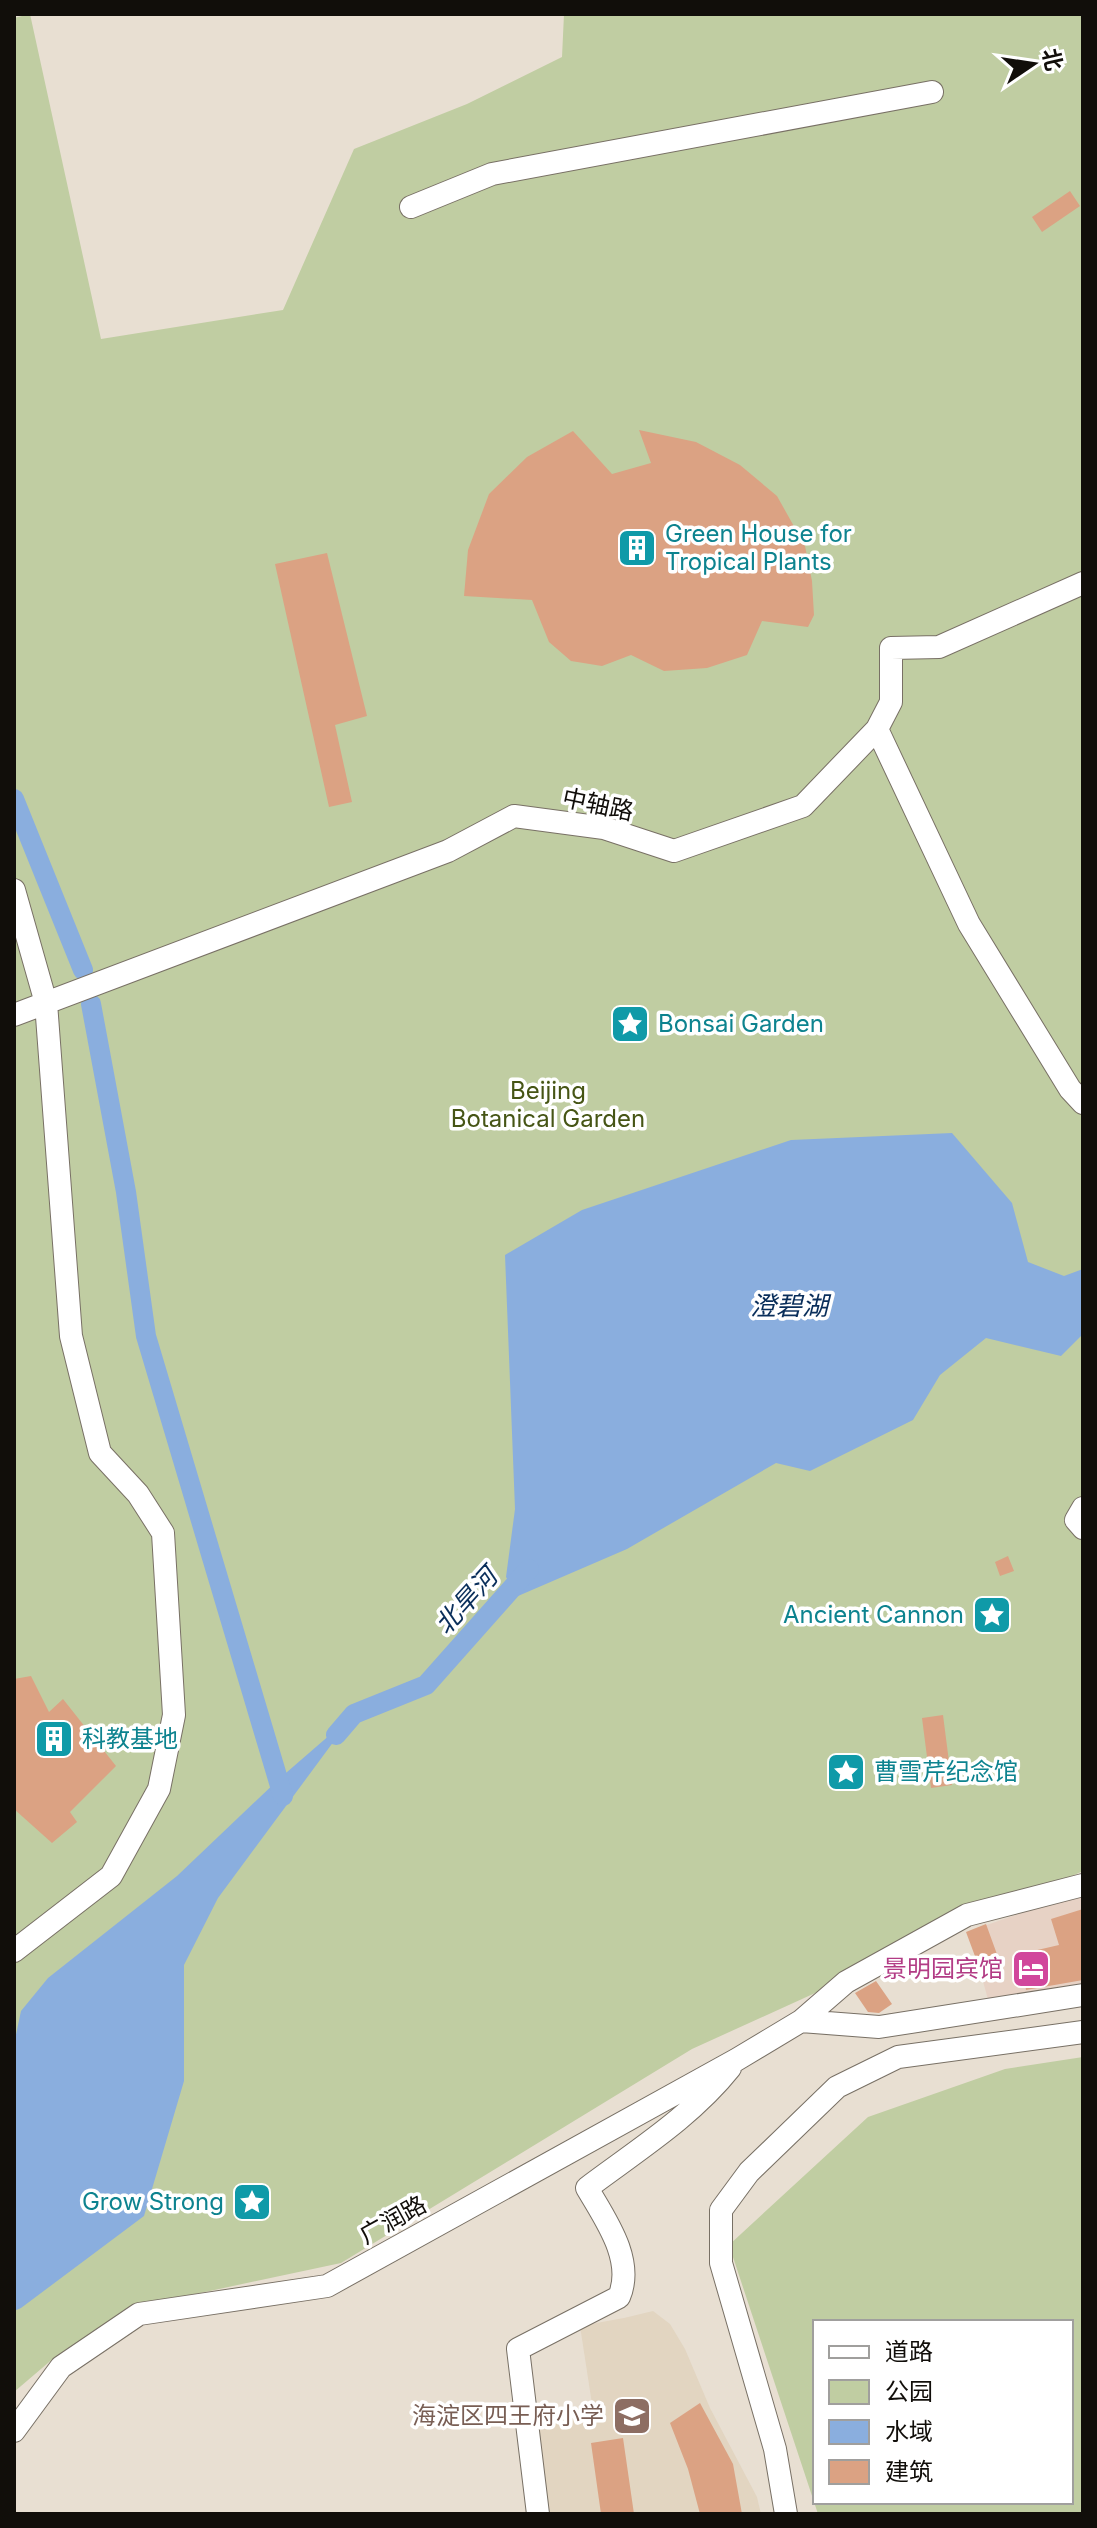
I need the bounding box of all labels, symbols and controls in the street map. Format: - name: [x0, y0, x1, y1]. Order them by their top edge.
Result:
- north arrow: [993, 24, 1073, 104]
- text: 北: [1037, 46, 1068, 73]
- place label: Green House for Tropical Plants: [665, 519, 852, 576]
- building icon: Green House for Tropical Plants: [616, 527, 658, 569]
- street label: 中轴路: [560, 783, 636, 826]
- place icon: Bonsai Garden: [609, 1003, 651, 1045]
- place label: Bonsai Garden: [658, 1009, 824, 1038]
- park label: Beijing Botanical Garden: [451, 1076, 645, 1133]
- water label: 澄碧湖: [750, 1290, 832, 1321]
- water label: 北旱河: [428, 1558, 507, 1640]
- place icon: Ancient Cannon: [971, 1594, 1013, 1636]
- place label: Ancient Cannon: [783, 1600, 964, 1629]
- building icon: 科教基地: [33, 1718, 75, 1760]
- place label: 科教基地: [82, 1724, 178, 1753]
- place icon: 曹雪芹纪念馆: [825, 1751, 867, 1793]
- place label: 曹雪芹纪念馆: [874, 1757, 1018, 1786]
- hotel icon: 景明园宾馆: [1010, 1948, 1052, 1990]
- place label: 景明园宾馆: [883, 1954, 1003, 1983]
- place icon: Grow Strong: [231, 2181, 273, 2223]
- place label: Grow Strong: [82, 2187, 224, 2216]
- street label: 广润路: [354, 2189, 431, 2250]
- legend: [813, 2320, 1073, 2504]
- text: 道路: [885, 2337, 933, 2366]
- text: 公园: [885, 2377, 933, 2406]
- school or university icon: 海淀区四王府小学: [611, 2395, 653, 2437]
- place label: 海淀区四王府小学: [412, 2401, 604, 2430]
- text: 水域: [885, 2417, 933, 2446]
- text: 建筑: [885, 2457, 933, 2486]

